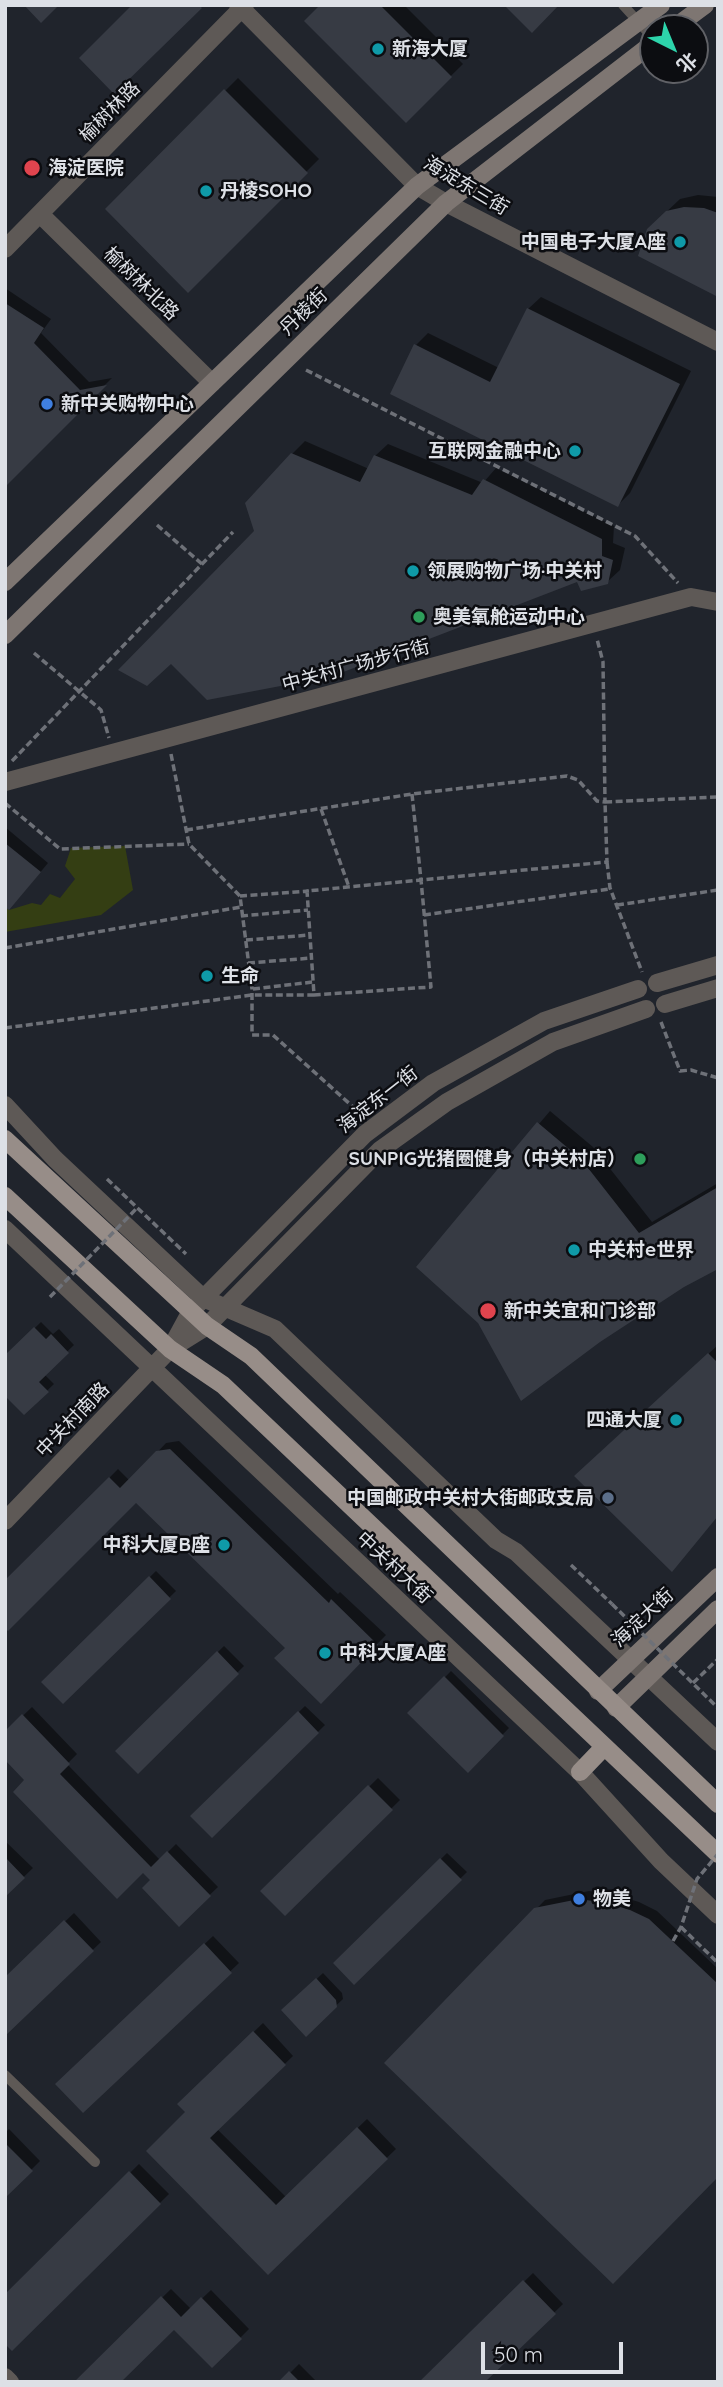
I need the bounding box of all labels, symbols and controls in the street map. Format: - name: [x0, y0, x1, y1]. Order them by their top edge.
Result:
- north arrow: [639, 14, 709, 84]
- place label: 新海大厦: [392, 38, 468, 60]
- marker: 新海大厦: [370, 41, 386, 57]
- text: 北: [672, 48, 702, 78]
- street label: 榆树林路: [75, 77, 145, 147]
- street label: 海淀东三街: [419, 152, 513, 220]
- place label: 海淀医院: [48, 157, 124, 179]
- marker: 海淀医院: [22, 158, 42, 178]
- place label: 丹棱SOHO: [220, 180, 312, 202]
- marker: 丹棱SOHO: [198, 183, 214, 199]
- place label: 中国电子大厦A座: [521, 231, 666, 253]
- marker: 中国电子大厦A座: [672, 234, 688, 250]
- street label: 榆树林北路: [99, 243, 183, 325]
- street label: 丹棱街: [276, 284, 332, 340]
- place label: 新中关购物中心: [61, 393, 194, 415]
- marker: 新中关购物中心: [39, 396, 55, 412]
- place label: 互联网金融中心: [428, 440, 561, 462]
- marker: 互联网金融中心: [567, 443, 583, 459]
- place label: 领展购物广场·中关村: [427, 560, 602, 582]
- marker: 领展购物广场·中关村: [405, 563, 421, 579]
- place label: 奥美氧舱运动中心: [433, 606, 585, 628]
- marker: 奥美氧舱运动中心: [411, 609, 427, 625]
- street label: 中关村广场步行街: [280, 635, 432, 697]
- place label: 生命: [221, 965, 259, 987]
- marker: 生命: [199, 968, 215, 984]
- street label: 海淀东一街: [334, 1062, 422, 1138]
- place label: SUNPIG光猪圈健身（中关村店）: [348, 1148, 626, 1170]
- marker: SUNPIG光猪圈健身（中关村店）: [632, 1151, 648, 1167]
- place label: 中关村e世界: [588, 1239, 694, 1261]
- marker: 中关村e世界: [566, 1242, 582, 1258]
- place label: 新中关宜和门诊部: [504, 1300, 656, 1322]
- marker: 新中关宜和门诊部: [478, 1301, 498, 1321]
- street label: 中关村南路: [32, 1378, 114, 1462]
- place label: 四通大厦: [586, 1409, 662, 1431]
- marker: 四通大厦: [668, 1412, 684, 1428]
- place label: 中国邮政中关村大街邮政支局: [347, 1487, 594, 1509]
- marker: 中国邮政中关村大街邮政支局: [600, 1490, 616, 1506]
- street label: 中关村大街: [351, 1527, 437, 1609]
- place label: 中科大厦B座: [103, 1534, 210, 1556]
- marker: 中科大厦B座: [216, 1537, 232, 1553]
- street label: 海淀大街: [607, 1584, 679, 1652]
- place label: 中科大厦A座: [339, 1642, 446, 1664]
- marker: 中科大厦A座: [317, 1645, 333, 1661]
- place label: 物美: [593, 1888, 631, 1910]
- marker: 物美: [571, 1891, 587, 1907]
- scale bar: [485, 2328, 627, 2372]
- text: 50 m: [494, 2341, 543, 2367]

